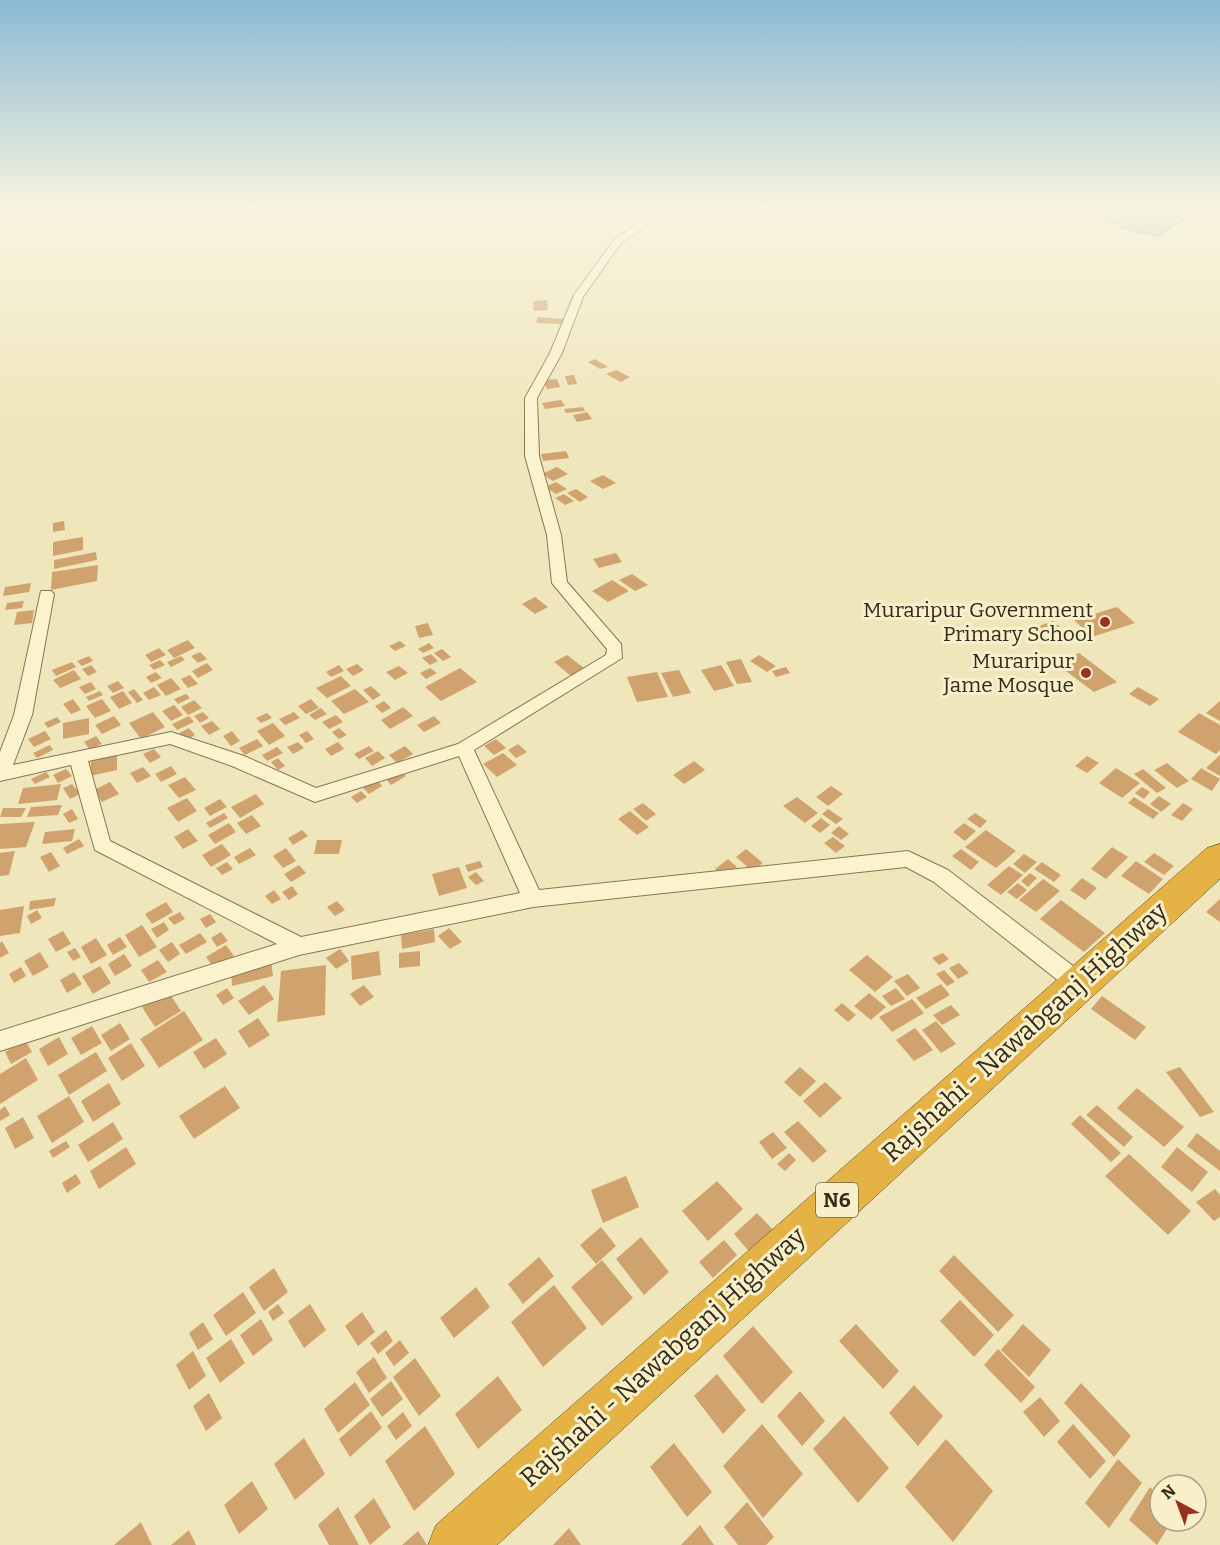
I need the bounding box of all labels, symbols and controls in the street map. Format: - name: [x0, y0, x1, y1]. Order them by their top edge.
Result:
- place label: Muraripur Government Primary School: [863, 597, 1093, 647]
- marker: Muraripur Government Primary School: [1098, 615, 1112, 629]
- place label: Muraripur Jame Mosque: [942, 648, 1074, 698]
- marker: Muraripur Jame Mosque: [1079, 666, 1093, 680]
- street label: Rajshahi - Nawabganj Highway: [876, 896, 1174, 1168]
- road number: N6: [816, 1183, 858, 1217]
- street label: Rajshahi - Nawabganj Highway: [514, 1221, 812, 1493]
- north arrow: [1148, 1473, 1208, 1533]
- text: N: [1158, 1481, 1179, 1503]

